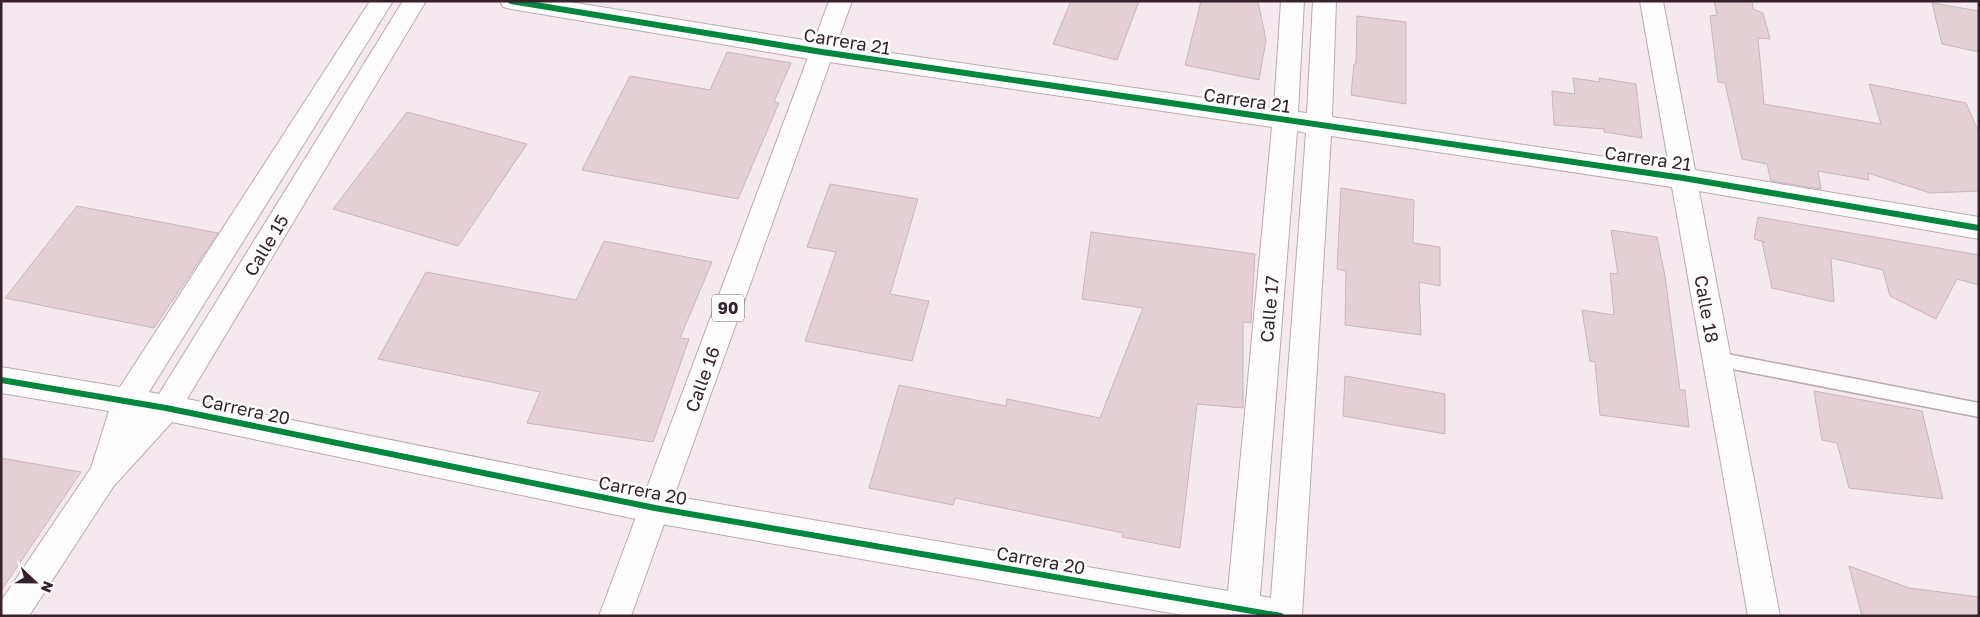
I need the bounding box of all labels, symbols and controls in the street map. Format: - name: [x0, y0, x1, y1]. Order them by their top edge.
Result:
- street label: Carrera 21: [802, 23, 892, 59]
- street label: Carrera 21: [1202, 83, 1292, 117]
- street label: Carrera 21: [1603, 141, 1693, 175]
- street label: Calle 15: [239, 210, 293, 280]
- street label: Calle 18: [1690, 273, 1724, 345]
- street label: Calle 17: [1255, 275, 1283, 343]
- road number: 90: [712, 294, 744, 322]
- street label: Calle 16: [680, 343, 724, 415]
- street label: Carrera 20: [200, 389, 292, 429]
- street label: Carrera 20: [597, 471, 689, 509]
- street label: Carrera 20: [995, 541, 1087, 579]
- north arrow: [10, 557, 60, 607]
- text: N: [38, 579, 57, 595]

